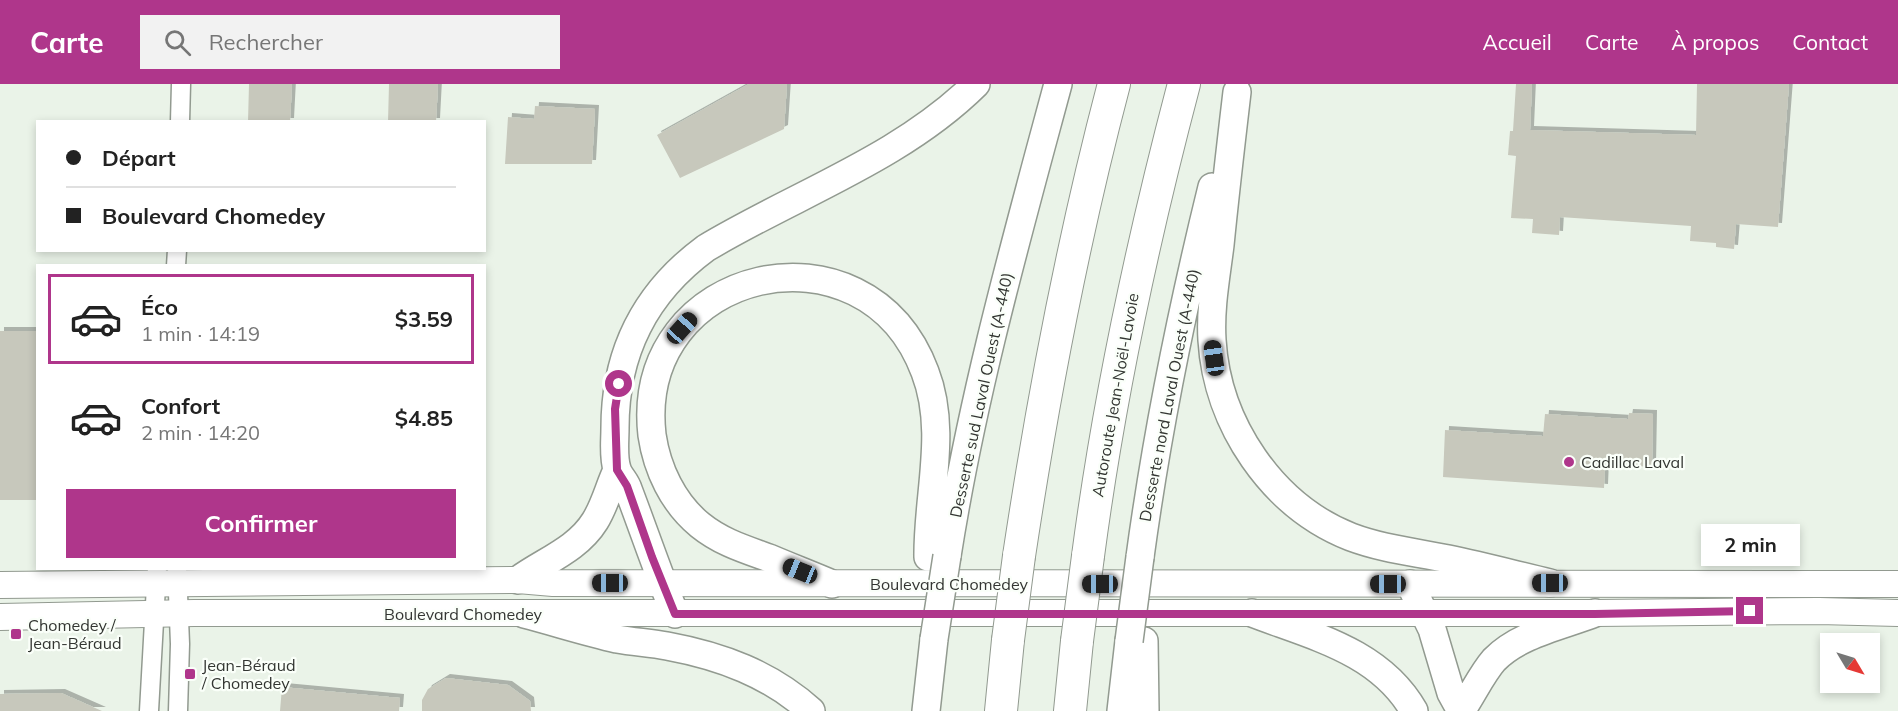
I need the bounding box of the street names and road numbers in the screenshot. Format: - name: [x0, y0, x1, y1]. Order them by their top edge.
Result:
- street label: Desserte nord Laval Ouest (A-440): [1135, 267, 1203, 523]
- street label: Desserte sud Laval Ouest (A-440): [945, 271, 1017, 519]
- street label: Autoroute Jean-Noël-Lavoie: [1087, 292, 1143, 498]
- street label: Boulevard Chomedey: [870, 574, 1028, 594]
- street label: Boulevard Chomedey: [384, 604, 542, 624]

